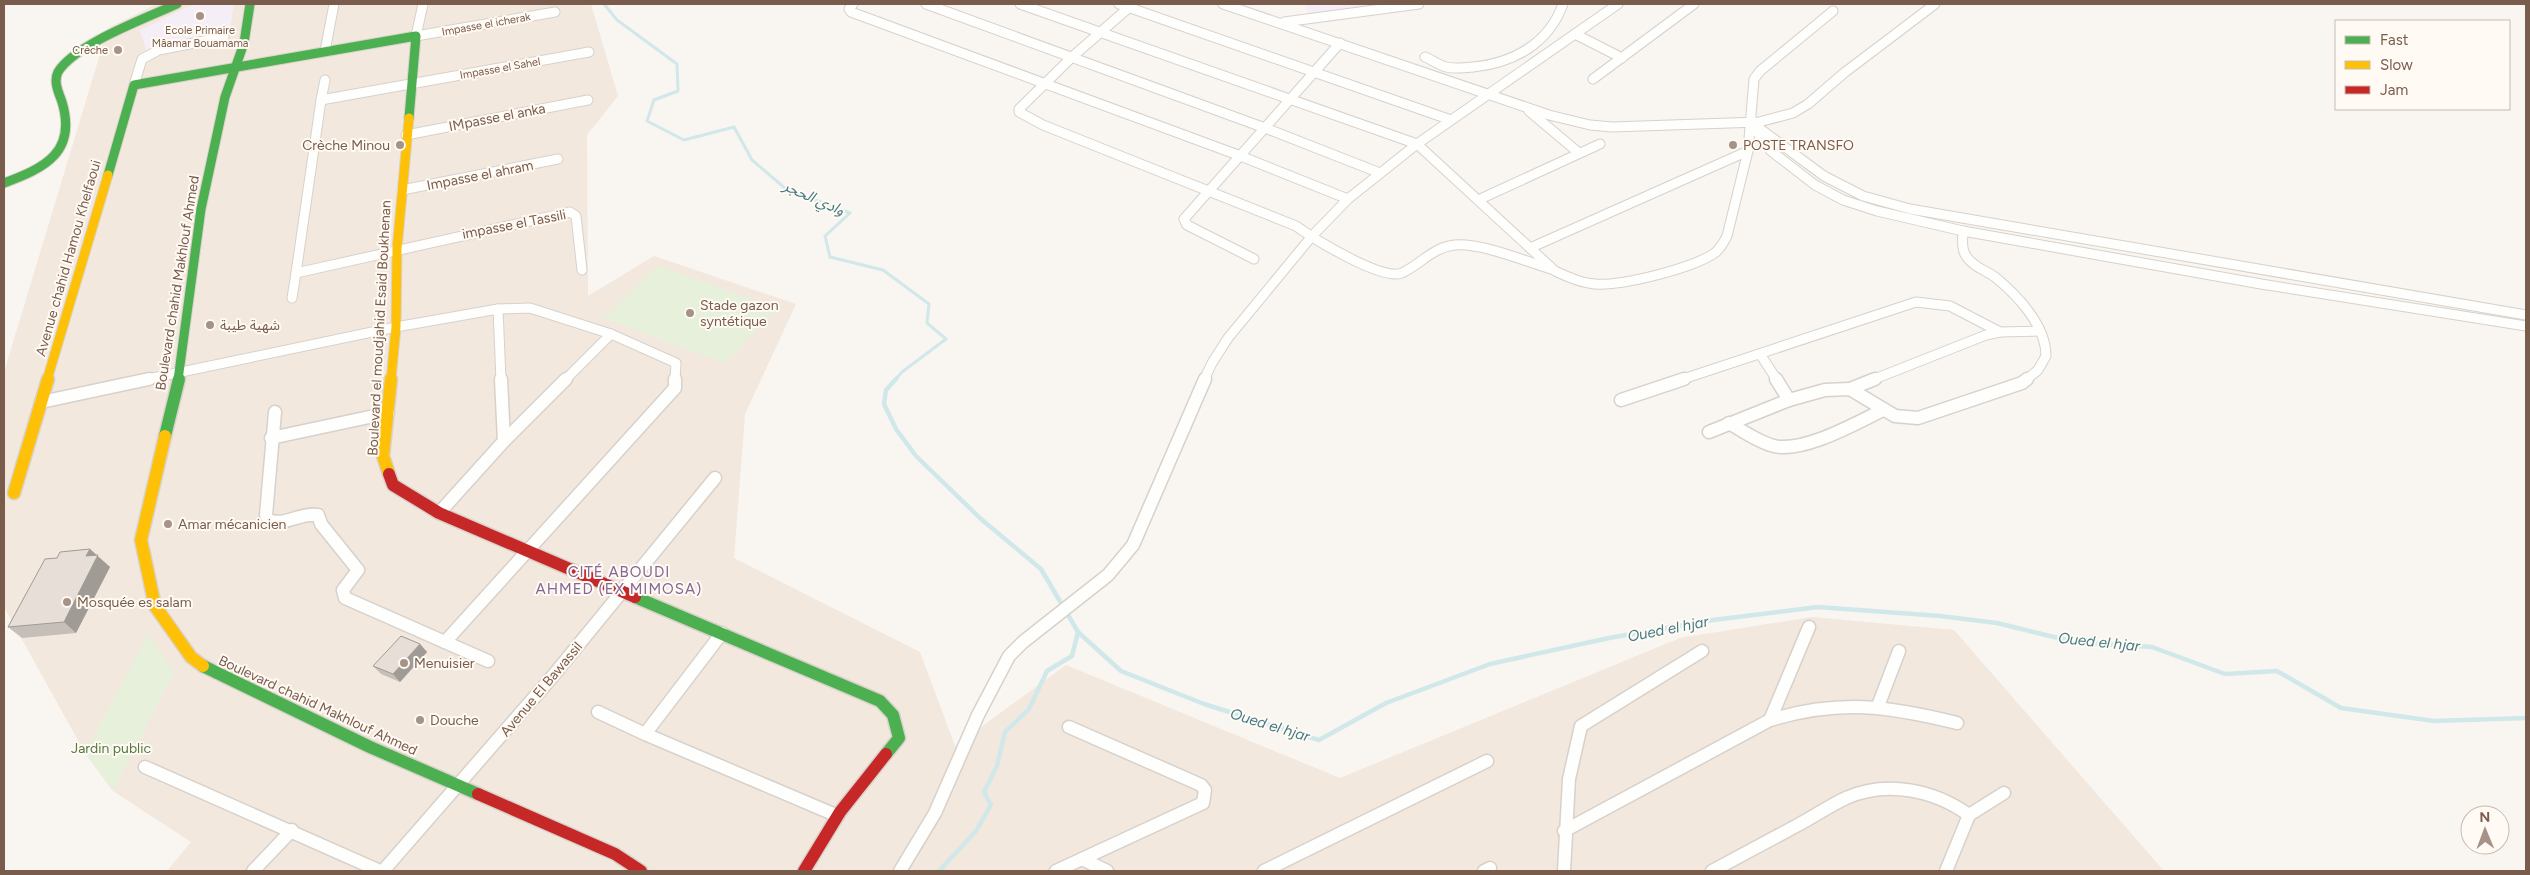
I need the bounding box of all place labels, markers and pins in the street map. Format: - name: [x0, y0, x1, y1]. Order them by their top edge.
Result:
- marker: Ecole Primaire Mâamar Bouamama: [194, 10, 206, 22]
- place label: Ecole Primaire Mâamar Bouamama: [152, 24, 248, 50]
- place label: Crèche: [72, 44, 108, 57]
- marker: Crèche: [112, 44, 124, 56]
- place label: Crèche Minou: [302, 137, 390, 154]
- place label: POSTE TRANSFO: [1743, 137, 1854, 154]
- marker: Crèche Minou: [394, 139, 406, 151]
- marker: POSTE TRANSFO: [1727, 139, 1739, 151]
- place label: Stade gazon syntétique: [700, 297, 779, 330]
- marker: Stade gazon syntétique: [684, 307, 696, 319]
- place label: شهية طيبة: [220, 317, 280, 334]
- marker: شهية طيبة: [204, 319, 216, 331]
- place label: Amar mécanicien: [178, 516, 287, 533]
- marker: Amar mécanicien: [162, 518, 174, 530]
- place label: Mosquée es salam: [77, 594, 192, 611]
- marker: Mosquée es salam: [61, 596, 73, 608]
- place label: Menuisier: [414, 655, 475, 672]
- marker: Menuisier: [398, 657, 410, 669]
- place label: Douche: [430, 712, 479, 729]
- marker: Douche: [414, 714, 426, 726]

